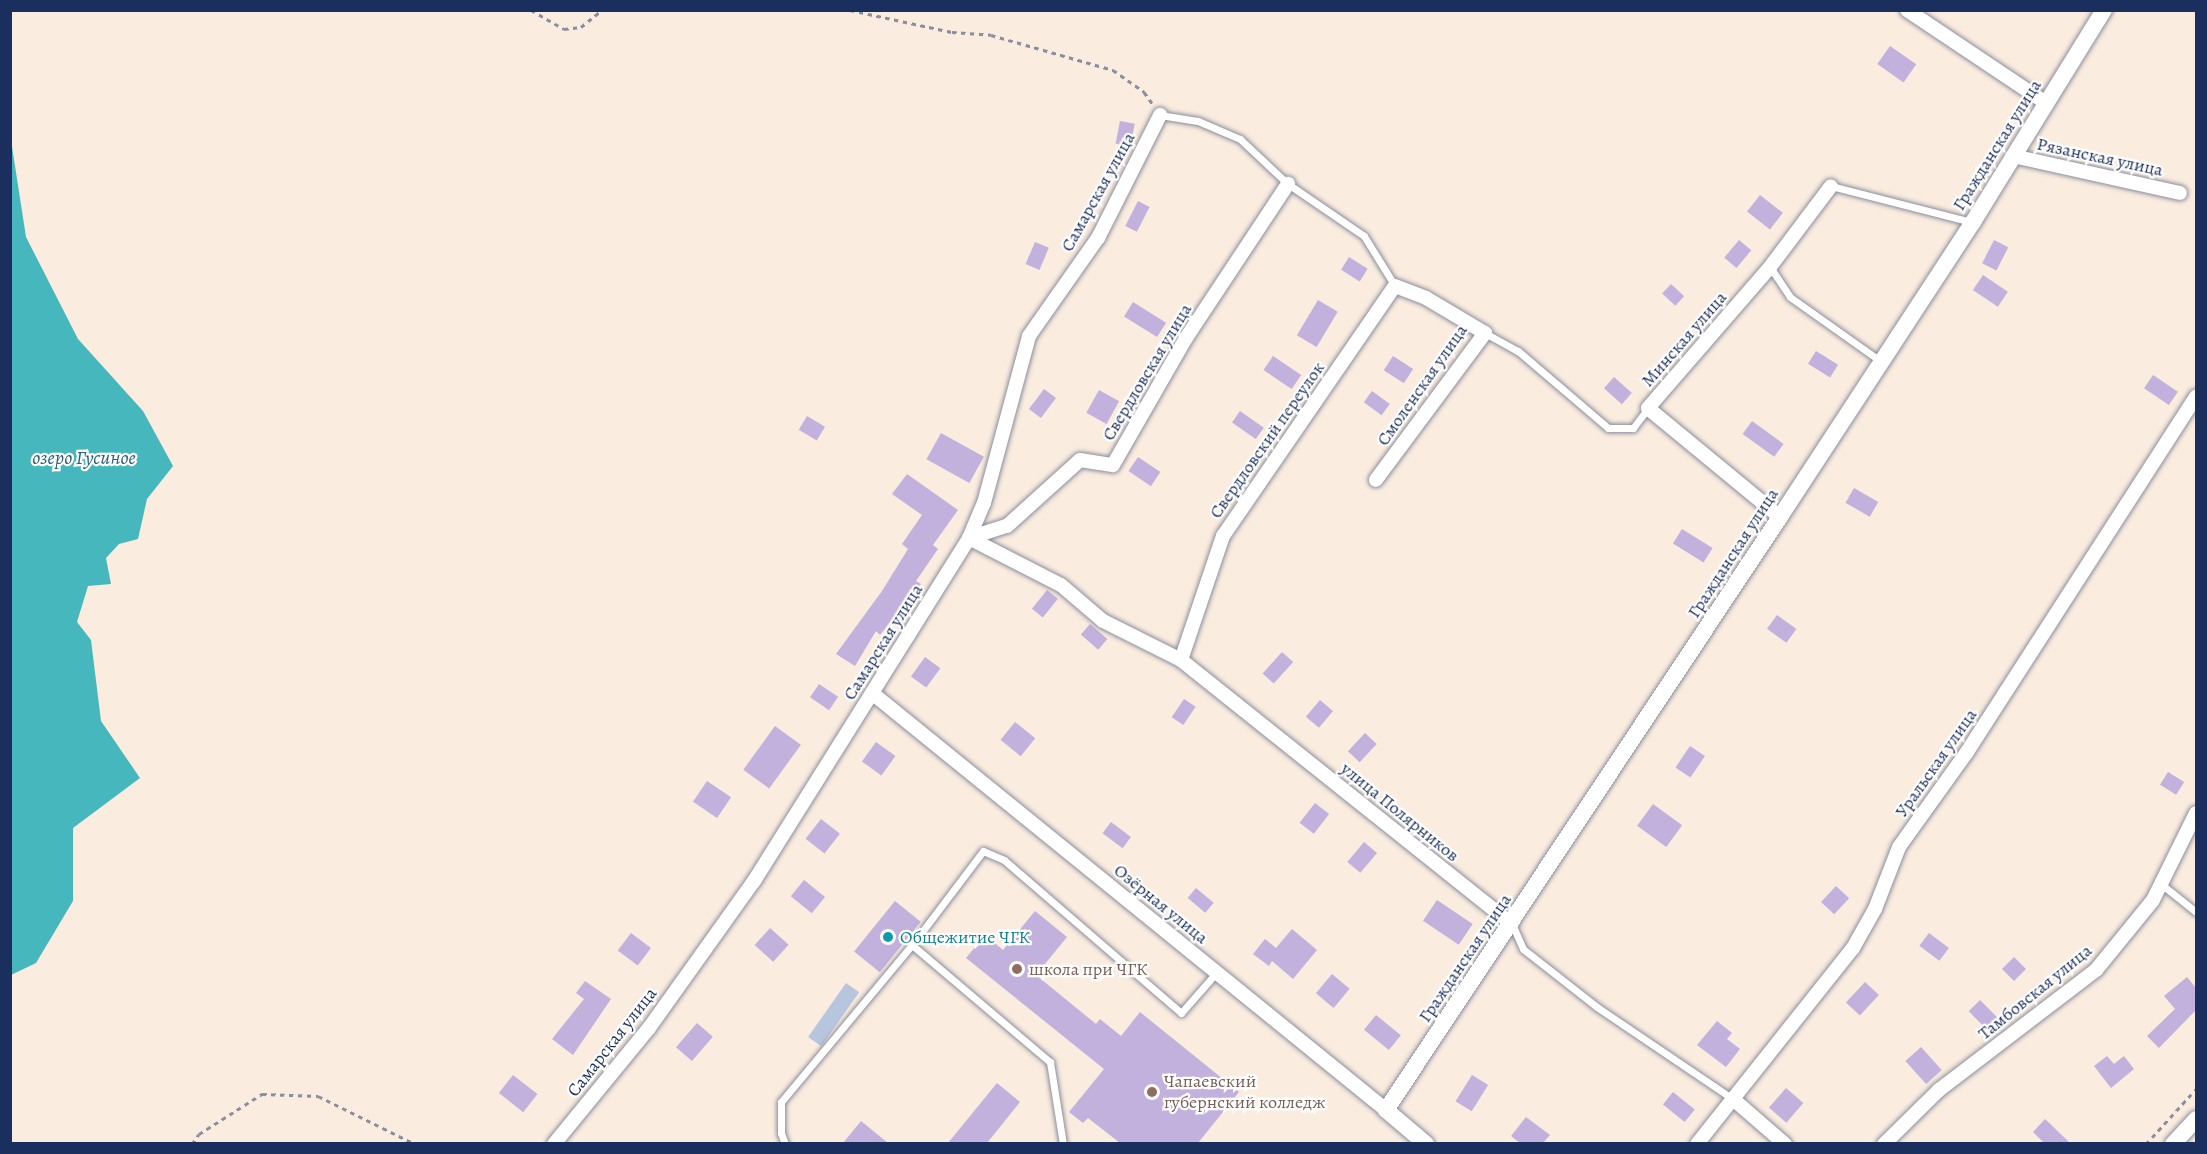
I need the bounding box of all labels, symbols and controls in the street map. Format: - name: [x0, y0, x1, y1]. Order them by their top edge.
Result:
- street label: Гражданская улица: [1948, 76, 2046, 214]
- street label: Самарская улица: [1056, 129, 1140, 255]
- street label: Рязанская улица: [2035, 133, 2165, 181]
- street label: Минская улица: [1637, 287, 1731, 391]
- street label: Свердловская улица: [1098, 300, 1196, 444]
- street label: Смоленская улица: [1372, 320, 1472, 450]
- street label: Свердловский переулок: [1205, 358, 1329, 522]
- water label: озеро Гусиное: [32, 445, 136, 469]
- street label: Гражданская улица: [1683, 484, 1783, 622]
- street label: Самарская улица: [839, 580, 927, 704]
- street label: Уральская улица: [1891, 705, 1981, 821]
- street label: улица Полярников: [1337, 758, 1463, 866]
- street label: Озёрная улица: [1110, 859, 1212, 949]
- street label: Гражданская улица: [1414, 890, 1516, 1026]
- place label: Общежитие ЧГК: [900, 926, 1030, 948]
- marker: Общежитие ЧГК: [881, 930, 895, 944]
- street label: Тамбовская улица: [1974, 940, 2096, 1044]
- place label: школа при ЧГК: [1029, 958, 1148, 980]
- marker: школа при ЧГК: [1010, 962, 1024, 976]
- street label: Самарская улица: [563, 983, 661, 1101]
- place label: Чапаевский губернский колледж: [1164, 1071, 1326, 1114]
- marker: Чапаевский губернский колледж: [1145, 1085, 1159, 1099]

